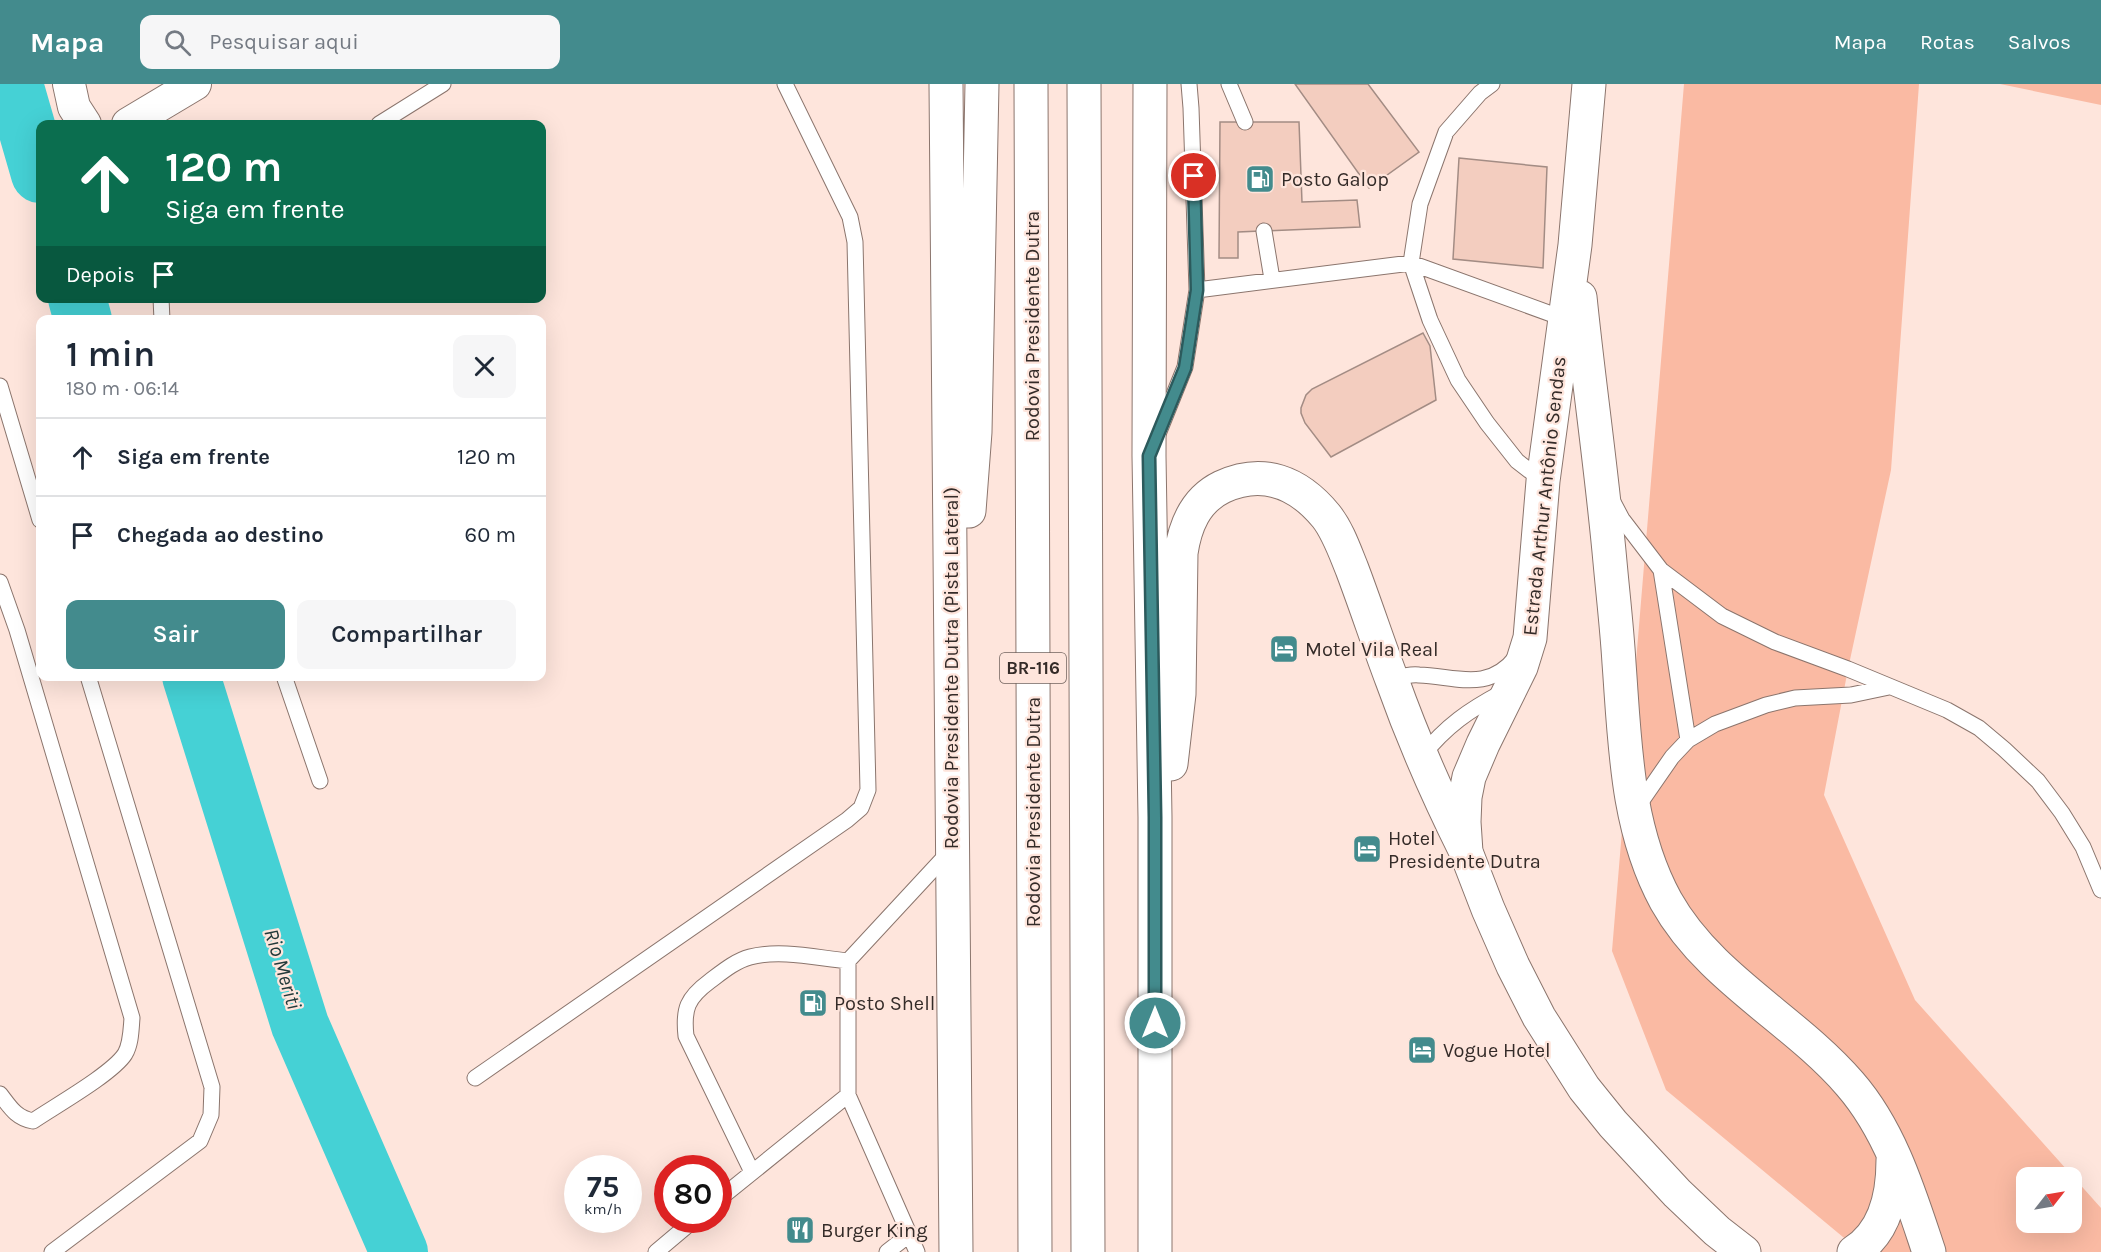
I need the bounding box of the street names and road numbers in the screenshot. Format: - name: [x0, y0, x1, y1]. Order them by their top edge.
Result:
- street label: Rodovia Presidente Dutra: [1021, 211, 1044, 441]
- street label: Estrada Arthur Antônio Sendas: [1518, 355, 1571, 637]
- street label: Rodovia Presidente Dutra (Pista Lateral): [940, 487, 963, 849]
- road number: BR-116: [1000, 653, 1066, 683]
- street label: Rodovia Presidente Dutra: [1022, 697, 1045, 927]

